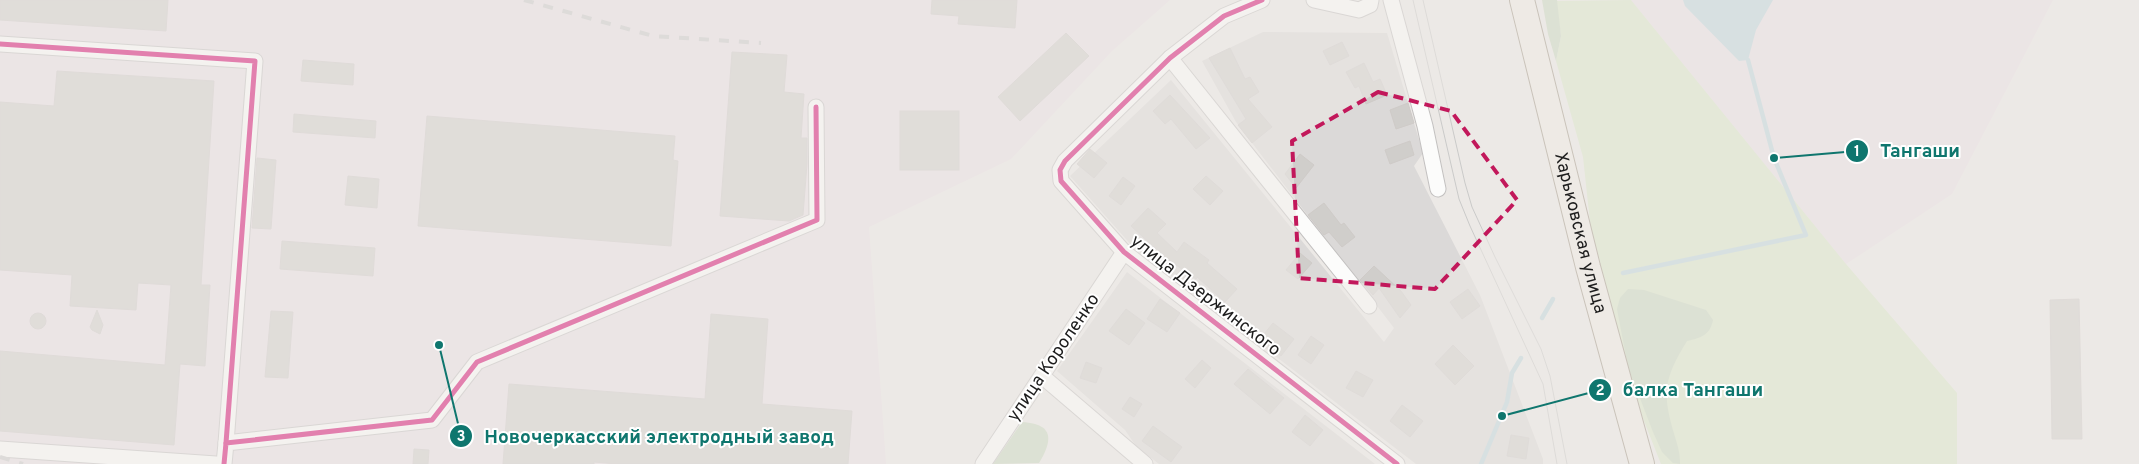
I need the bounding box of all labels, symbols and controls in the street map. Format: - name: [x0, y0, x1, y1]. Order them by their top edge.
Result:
- callout: Тангаши: [1845, 134, 1970, 168]
- text: Тангаши: [1880, 140, 1960, 164]
- text: 1: [1854, 143, 1860, 162]
- street label: Харьковская улица: [1549, 150, 1612, 316]
- street label: улица Дзержинского: [1125, 230, 1285, 362]
- street label: улица Короленко: [1003, 289, 1105, 427]
- callout: балка Тангаши: [1588, 373, 1773, 407]
- text: балка Тангаши: [1623, 379, 1763, 403]
- text: 2: [1595, 382, 1605, 401]
- callout: Новочеркасский электродный завод: [449, 419, 843, 453]
- text: Новочеркасский электродный завод: [484, 426, 834, 450]
- text: 3: [457, 428, 466, 447]

